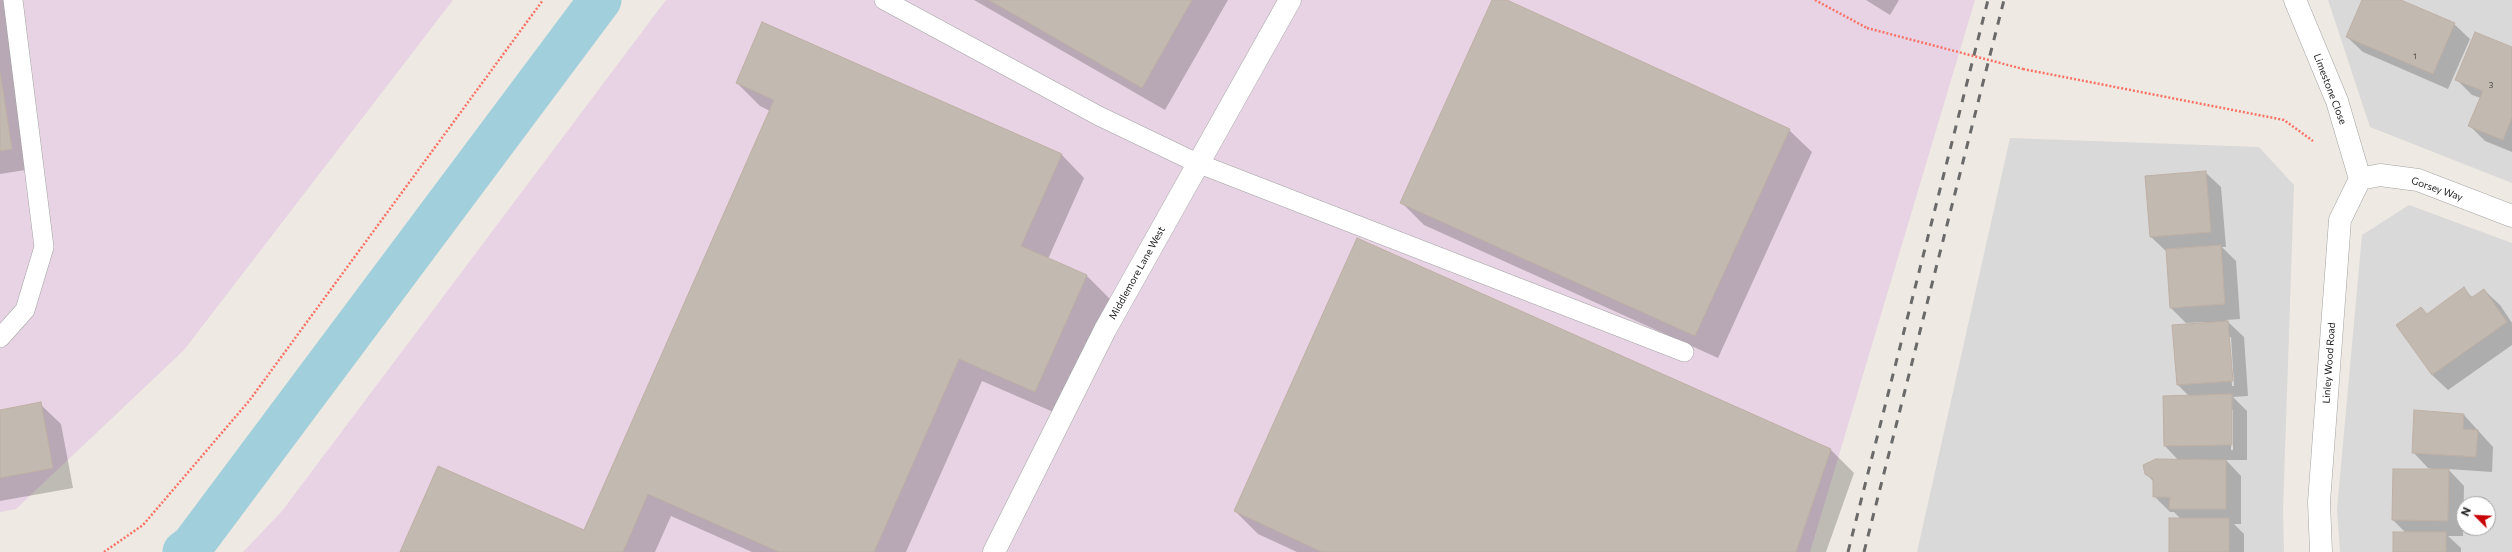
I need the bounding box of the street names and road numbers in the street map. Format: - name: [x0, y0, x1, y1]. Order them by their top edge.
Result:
- street label: Limestone Close: [2311, 52, 2349, 126]
- street label: Gorsey Way: [2410, 175, 2464, 203]
- street label: Middlemore Lane West: [1106, 224, 1168, 322]
- street label: Linley Wood Road: [2320, 322, 2338, 404]

